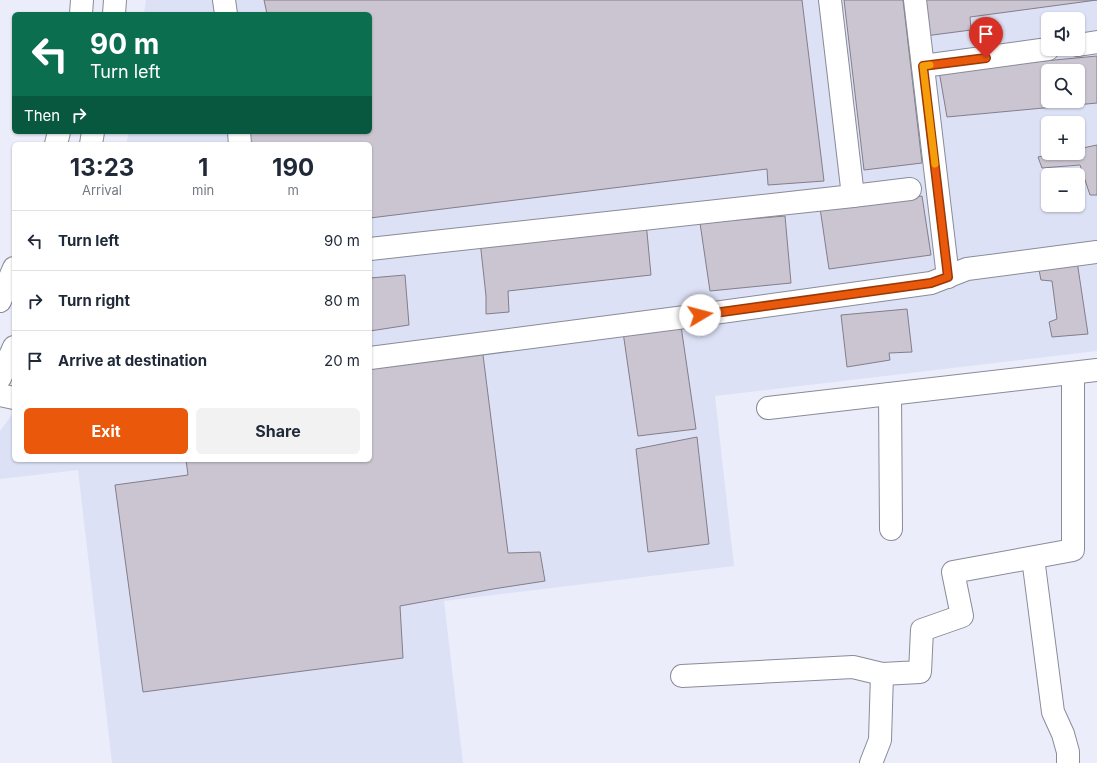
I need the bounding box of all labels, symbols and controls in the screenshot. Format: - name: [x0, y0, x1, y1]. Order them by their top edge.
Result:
- map controls: [1041, 12, 1085, 212]
- button: sound: [1041, 12, 1085, 56]
- pin: [969, 17, 1003, 58]
- icon: arrive: [975, 23, 997, 45]
- text: 90 m: [90, 27, 159, 61]
- icon: left: [24, 28, 76, 80]
- text: Turn left: [90, 61, 160, 82]
- button: search: [1041, 64, 1085, 108]
- icon: right: [68, 104, 90, 126]
- text: Then: [24, 106, 60, 125]
- button: +: [1041, 116, 1085, 160]
- text: 13:23: [70, 153, 134, 182]
- text: 1: [198, 153, 208, 182]
- text: 190: [272, 153, 314, 182]
- button: −: [1041, 168, 1085, 212]
- text: Arrival: [82, 182, 122, 198]
- text: min: [192, 182, 214, 198]
- text: m: [287, 182, 299, 198]
- icon: left: [24, 230, 46, 252]
- text: Turn left: [58, 231, 119, 250]
- text: 90 m: [324, 231, 360, 250]
- icon: right: [24, 290, 46, 312]
- text: Turn right: [58, 291, 130, 310]
- text: 80 m: [324, 291, 360, 310]
- position arrow: [679, 294, 721, 336]
- icon: arrive: [24, 350, 46, 372]
- text: Arrive at destination: [58, 351, 207, 370]
- text: 20 m: [324, 351, 360, 370]
- button: Exit: [24, 408, 188, 454]
- button: Share: [196, 408, 360, 454]

